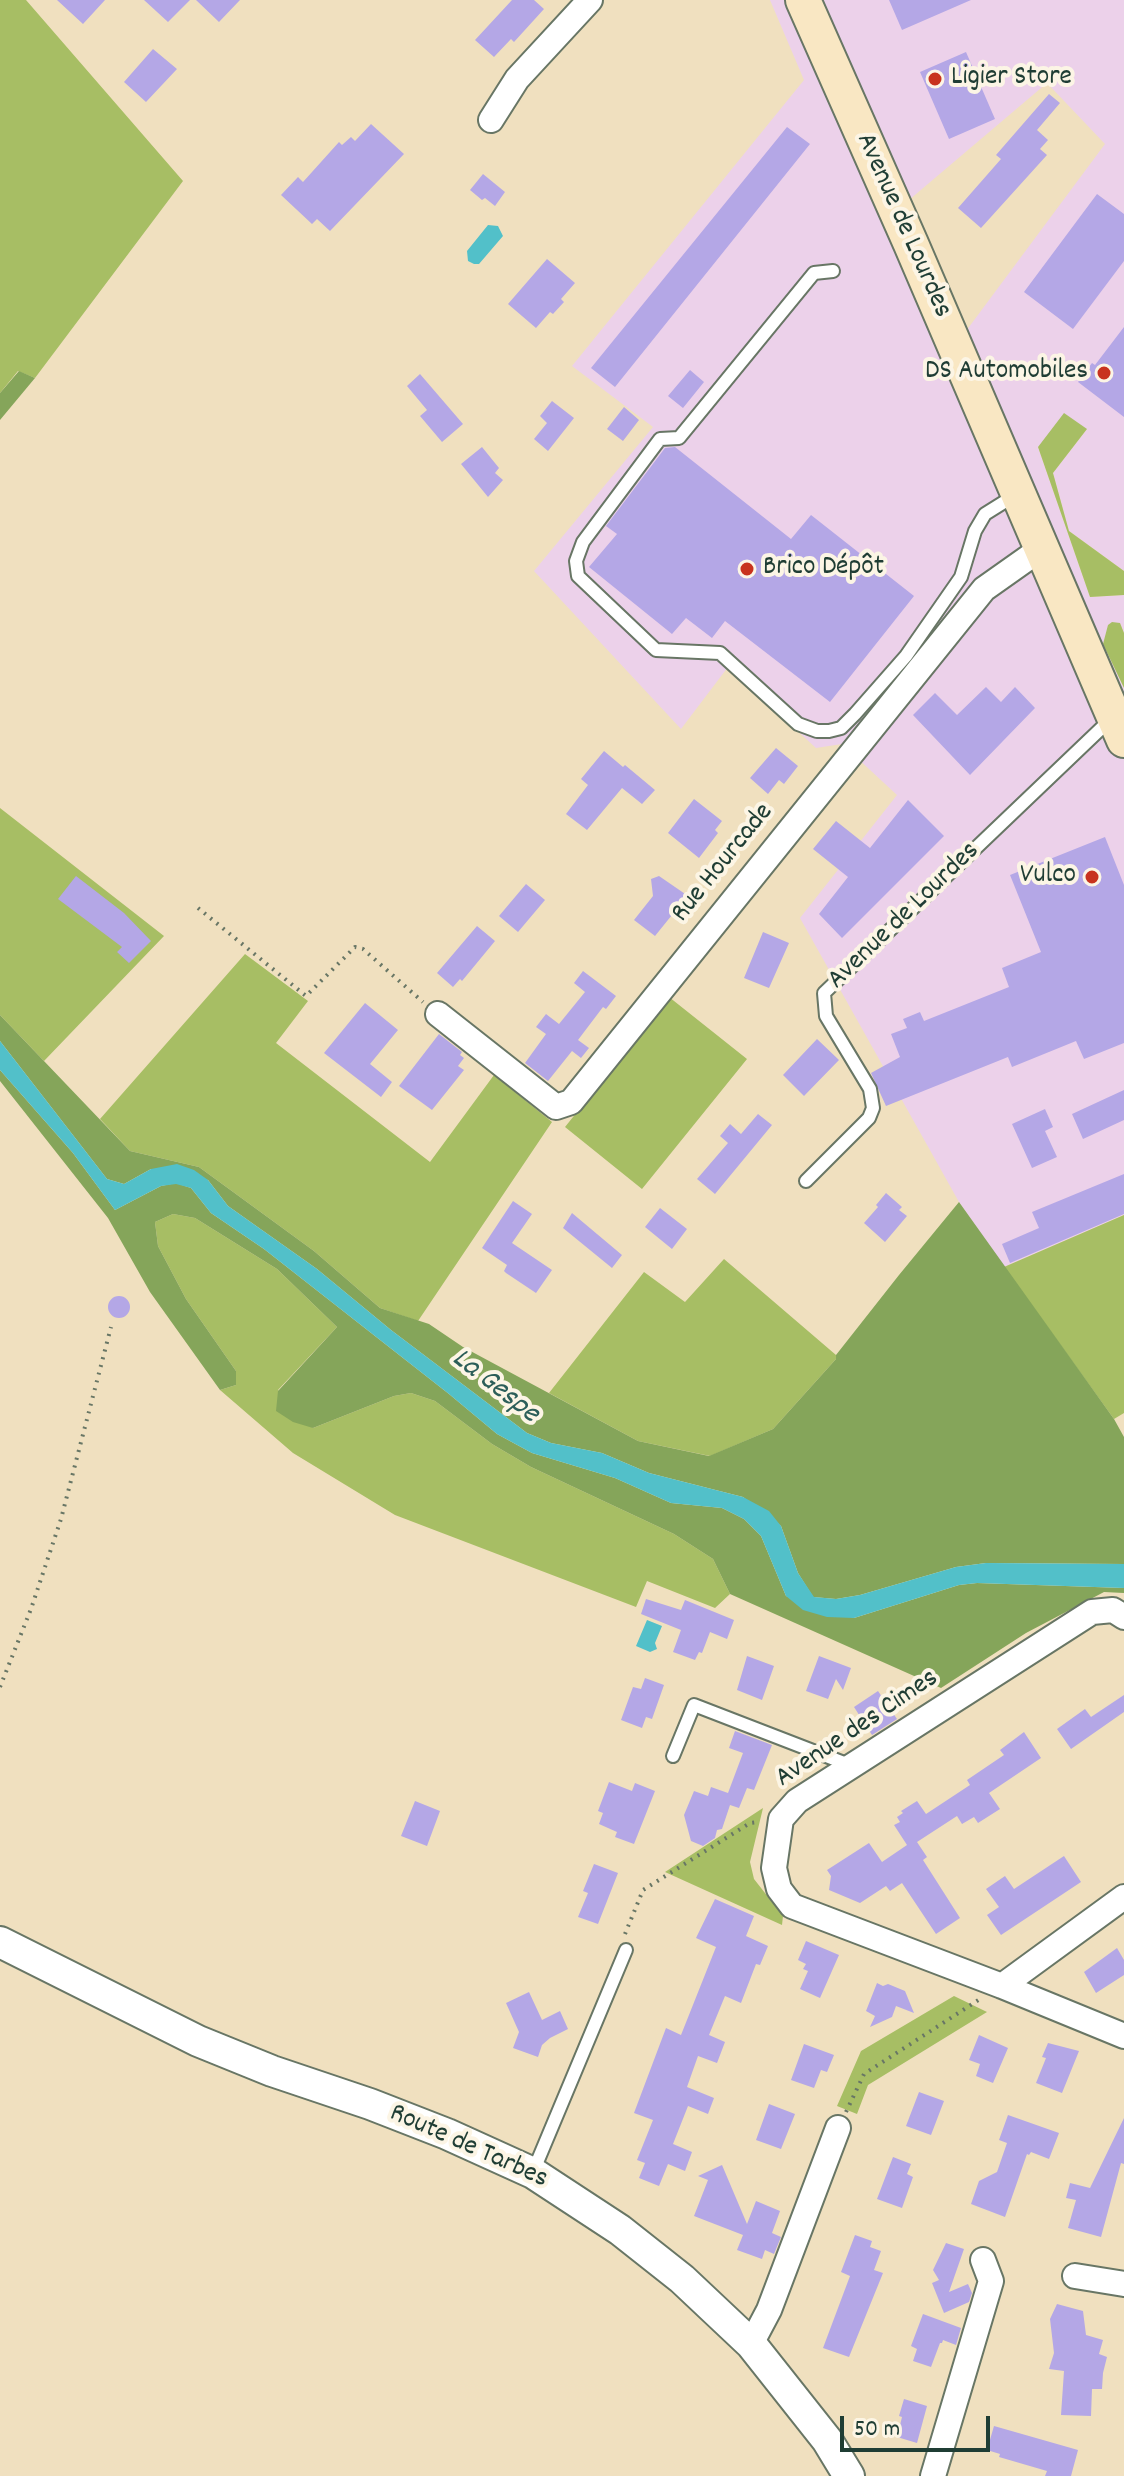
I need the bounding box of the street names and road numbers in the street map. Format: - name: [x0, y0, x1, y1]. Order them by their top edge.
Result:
- street label: Avenue de Lourdes: [846, 129, 958, 323]
- street label: Rue Hourcade: [666, 798, 782, 930]
- street label: Avenue de Lourdes: [822, 836, 988, 998]
- street label: Avenue des Cimes: [770, 1663, 946, 1797]
- street label: Route de Tarbes: [383, 2098, 553, 2198]

